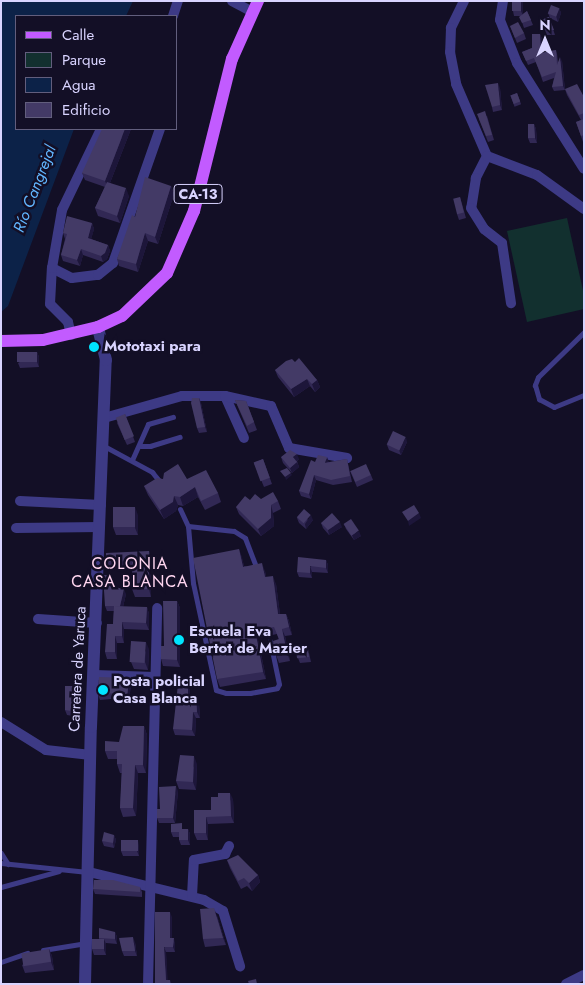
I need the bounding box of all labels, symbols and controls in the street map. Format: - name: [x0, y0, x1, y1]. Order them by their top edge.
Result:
- legend: [15, 15, 178, 130]
- north arrow: [520, 15, 570, 65]
- text: N: [539, 15, 551, 35]
- text: Calle: [62, 24, 94, 46]
- text: Parque: [62, 49, 106, 71]
- text: Agua: [62, 74, 96, 96]
- text: Edificio: [62, 99, 110, 121]
- water label: Río Cangrejal: [10, 143, 60, 235]
- road number: CA-13: [173, 182, 223, 205]
- place label: Mototaxi para: [104, 338, 201, 356]
- marker: Mototaxi para: [88, 341, 100, 353]
- district label: COLONIA CASA BLANCA: [70, 554, 190, 592]
- street label: Carretera de Yaruca: [66, 606, 90, 732]
- place label: Escuela Eva Bertot de Mazier: [189, 622, 307, 657]
- marker: Escuela Eva Bertot de Mazier: [173, 634, 185, 646]
- place label: Posta policial Casa Blanca: [113, 672, 205, 707]
- marker: Posta policial Casa Blanca: [97, 684, 109, 696]

